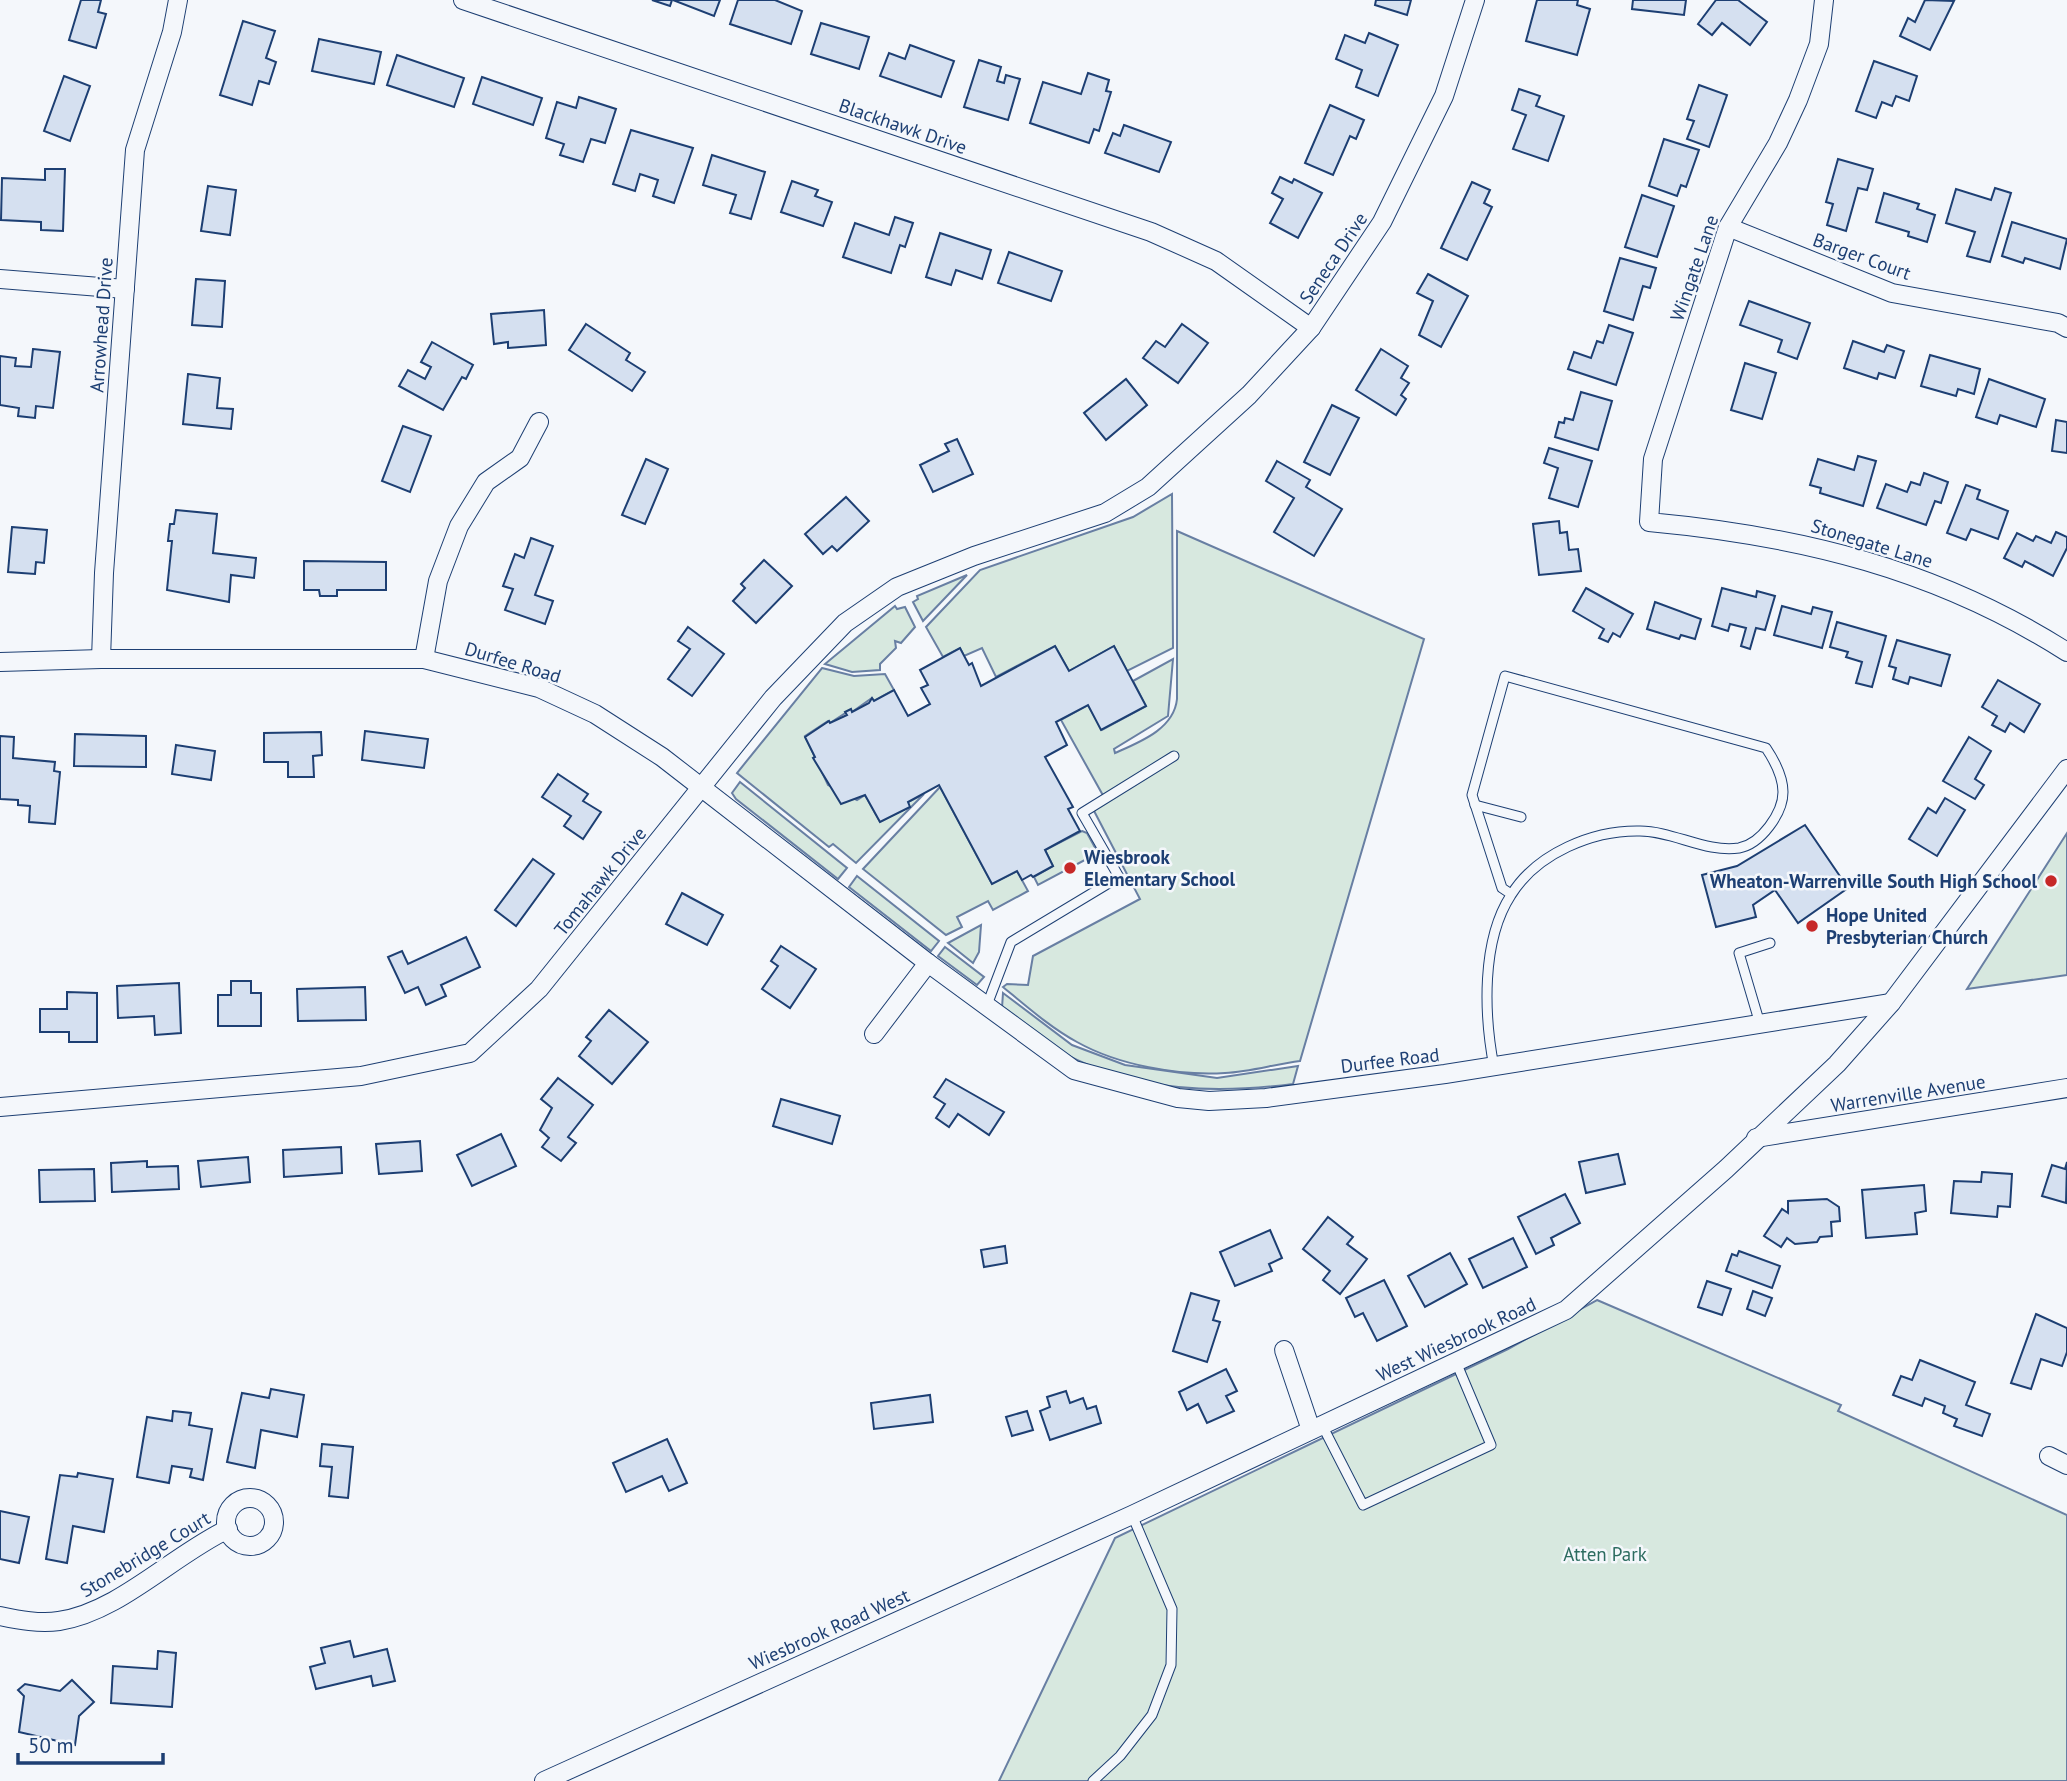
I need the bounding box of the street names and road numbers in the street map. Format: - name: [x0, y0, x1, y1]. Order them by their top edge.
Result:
- street label: Blackhawk Drive: [836, 93, 970, 159]
- street label: Seneca Drive: [1294, 208, 1372, 308]
- street label: Wingate Lane: [1665, 212, 1723, 324]
- street label: Barger Court: [1810, 227, 1915, 285]
- street label: Arrowhead Drive: [84, 257, 118, 393]
- street label: Stonegate Lane: [1808, 513, 1936, 573]
- street label: Durfee Road: [462, 636, 564, 688]
- street label: Tomahawk Drive: [549, 822, 651, 940]
- street label: Durfee Road: [1339, 1042, 1441, 1078]
- street label: Warrenville Avenue: [1829, 1069, 1987, 1117]
- street label: West Wiesbrook Road: [1372, 1292, 1540, 1386]
- street label: Stonebridge Court: [76, 1505, 215, 1602]
- street label: Wiesbrook Road West: [745, 1583, 913, 1675]

